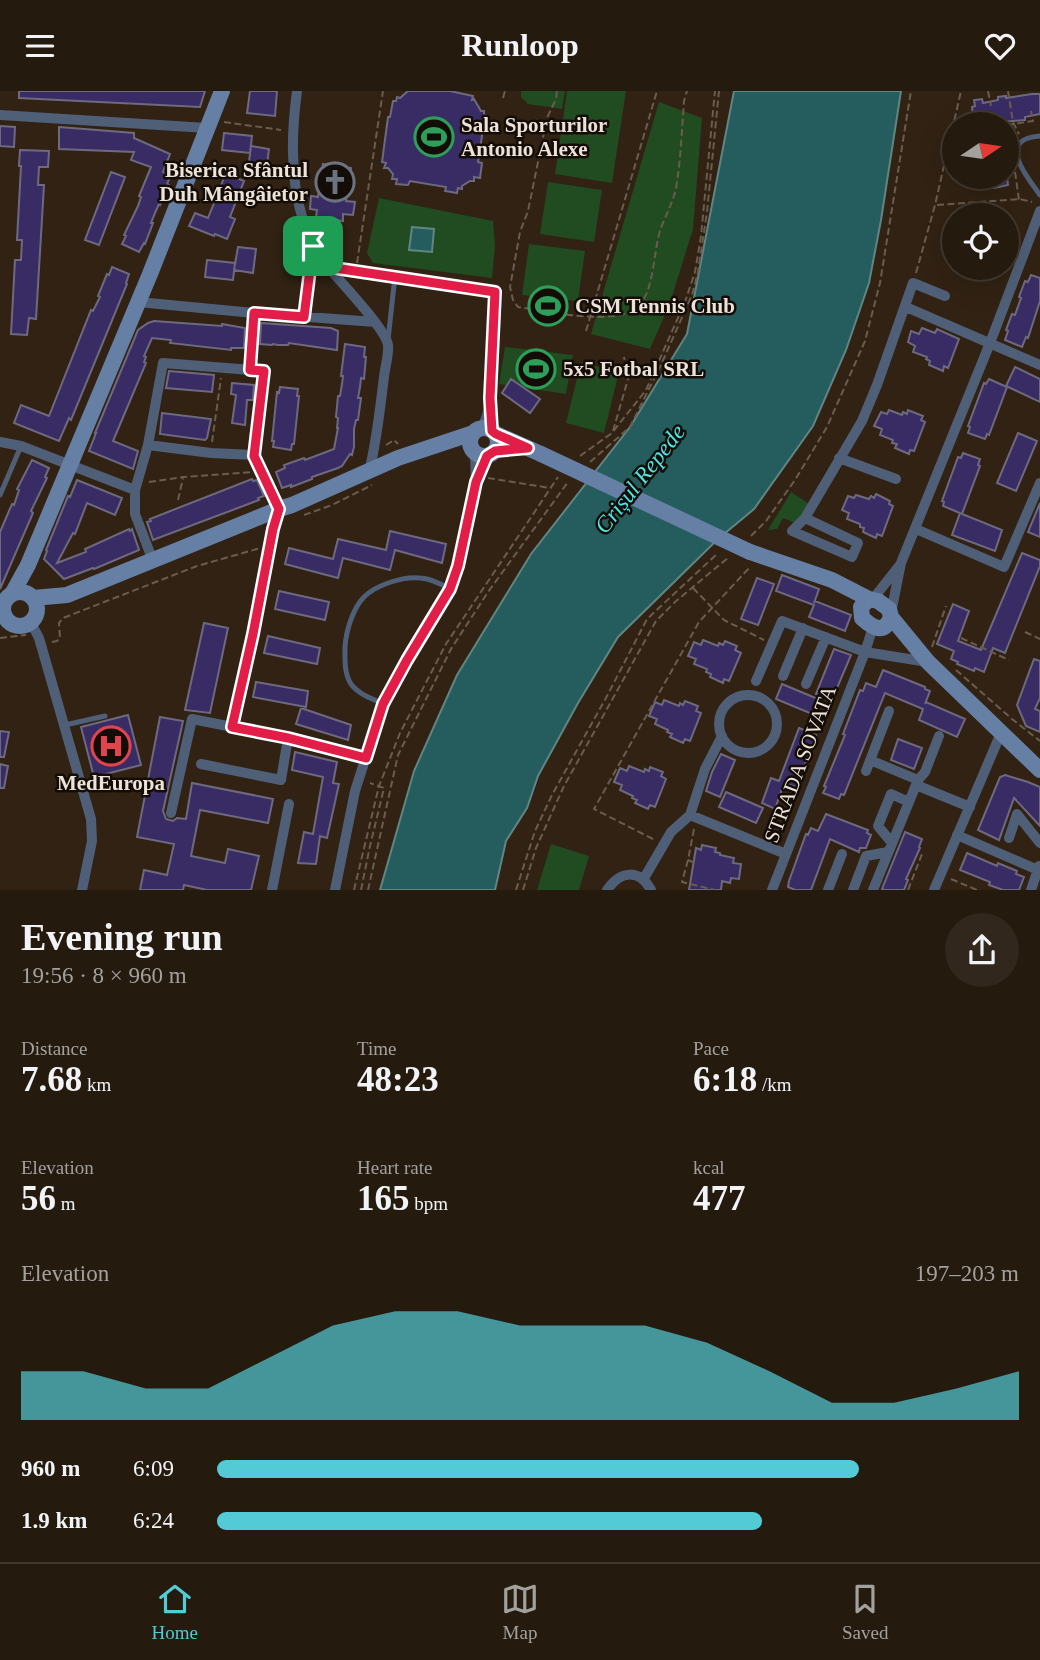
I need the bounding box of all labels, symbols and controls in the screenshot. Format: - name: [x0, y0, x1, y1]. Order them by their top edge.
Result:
- icon: menu: [21, 27, 59, 65]
- text: Runloop: [461, 27, 579, 63]
- icon: heart: [981, 27, 1019, 65]
- north arrow: [942, 112, 1018, 189]
- map controls: [942, 112, 1019, 280]
- place label: Sala Sporturilor Antonio Alexe: [461, 113, 607, 161]
- sports icon: Sala Sporturilor Antonio Alexe: [413, 116, 455, 158]
- place label: Biserica Sfântul Duh Mângâietor: [159, 158, 308, 206]
- church icon: Biserica Sfântul Duh Mângâietor: [314, 161, 356, 203]
- button: locate: [942, 203, 1019, 280]
- pin: [283, 216, 343, 276]
- icon: arrive: [294, 227, 332, 265]
- sports icon: CSM Tennis Club: [527, 285, 569, 327]
- place label: CSM Tennis Club: [575, 294, 735, 318]
- sports icon: 5x5 Fotbal SRL: [515, 348, 557, 390]
- place label: 5x5 Fotbal SRL: [563, 357, 704, 381]
- water label: Crișul Repede: [590, 420, 690, 538]
- street label: STRADA SOVATA: [759, 681, 841, 846]
- hospital icon: MedEuropa: [90, 725, 132, 767]
- place label: MedEuropa: [57, 771, 166, 795]
- button: share: [945, 913, 1019, 987]
- text: Evening run: [21, 916, 223, 958]
- text: 19:56 · 8 × 960 m: [21, 963, 187, 988]
- text: Distance: [21, 1038, 87, 1059]
- text: Time: [357, 1038, 396, 1059]
- text: Pace: [693, 1038, 729, 1059]
- text: 7.68: [21, 1060, 82, 1099]
- text: 48:23: [357, 1060, 439, 1099]
- text: 6:18: [693, 1060, 757, 1099]
- text: km: [82, 1074, 111, 1095]
- text: /km: [757, 1074, 791, 1095]
- text: Elevation: [21, 1157, 94, 1178]
- text: Heart rate: [357, 1157, 432, 1178]
- text: kcal: [693, 1157, 725, 1178]
- text: 56: [21, 1179, 56, 1218]
- text: 165: [357, 1179, 410, 1218]
- text: 477: [693, 1179, 746, 1218]
- text: m: [56, 1193, 76, 1214]
- text: bpm: [410, 1193, 448, 1214]
- text: Elevation: [21, 1261, 109, 1286]
- text: 197–203 m: [915, 1261, 1019, 1286]
- text: 960 m: [21, 1456, 80, 1481]
- text: 6:09: [133, 1456, 174, 1481]
- text: 1.9 km: [21, 1508, 87, 1533]
- text: 6:24: [133, 1508, 174, 1533]
- tab: Home: [152, 1580, 198, 1644]
- tab: Map: [501, 1580, 539, 1644]
- tab: Saved: [842, 1580, 888, 1644]

